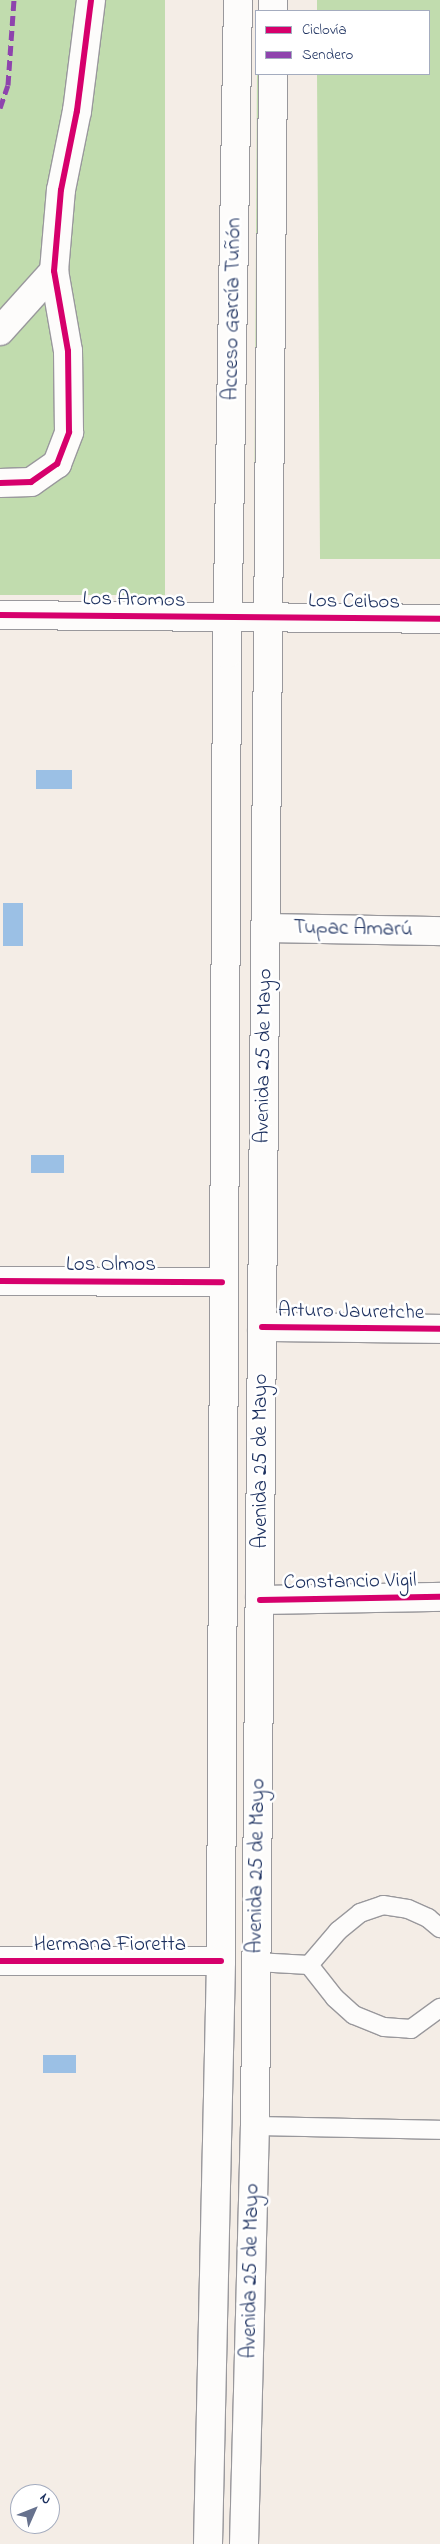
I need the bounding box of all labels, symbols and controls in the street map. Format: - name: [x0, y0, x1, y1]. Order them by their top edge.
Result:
- legend: [255, 10, 430, 75]
- text: Ciclovía: [302, 19, 347, 41]
- text: Sendero: [302, 44, 353, 66]
- street label: Acceso García Tuñón: [219, 217, 247, 401]
- street label: Los Aromos: [82, 587, 186, 613]
- street label: Los Ceibos: [308, 589, 400, 615]
- street label: Tupac Amarú: [293, 915, 413, 943]
- street label: Avenida 25 de Mayo: [250, 968, 278, 1144]
- street label: Los Olmos: [66, 1252, 156, 1278]
- street label: Arturo Jauretche: [278, 1298, 424, 1326]
- street label: Avenida 25 de Mayo: [248, 1373, 274, 1549]
- street label: Constancio Vigil: [283, 1568, 417, 1596]
- street label: Avenida 25 de Mayo: [243, 1778, 271, 1954]
- street label: Hermana Fioretta: [34, 1932, 186, 1958]
- street label: Avenida 25 de Mayo: [237, 2183, 265, 2359]
- north arrow: [10, 2484, 60, 2534]
- text: N: [35, 2488, 56, 2510]

